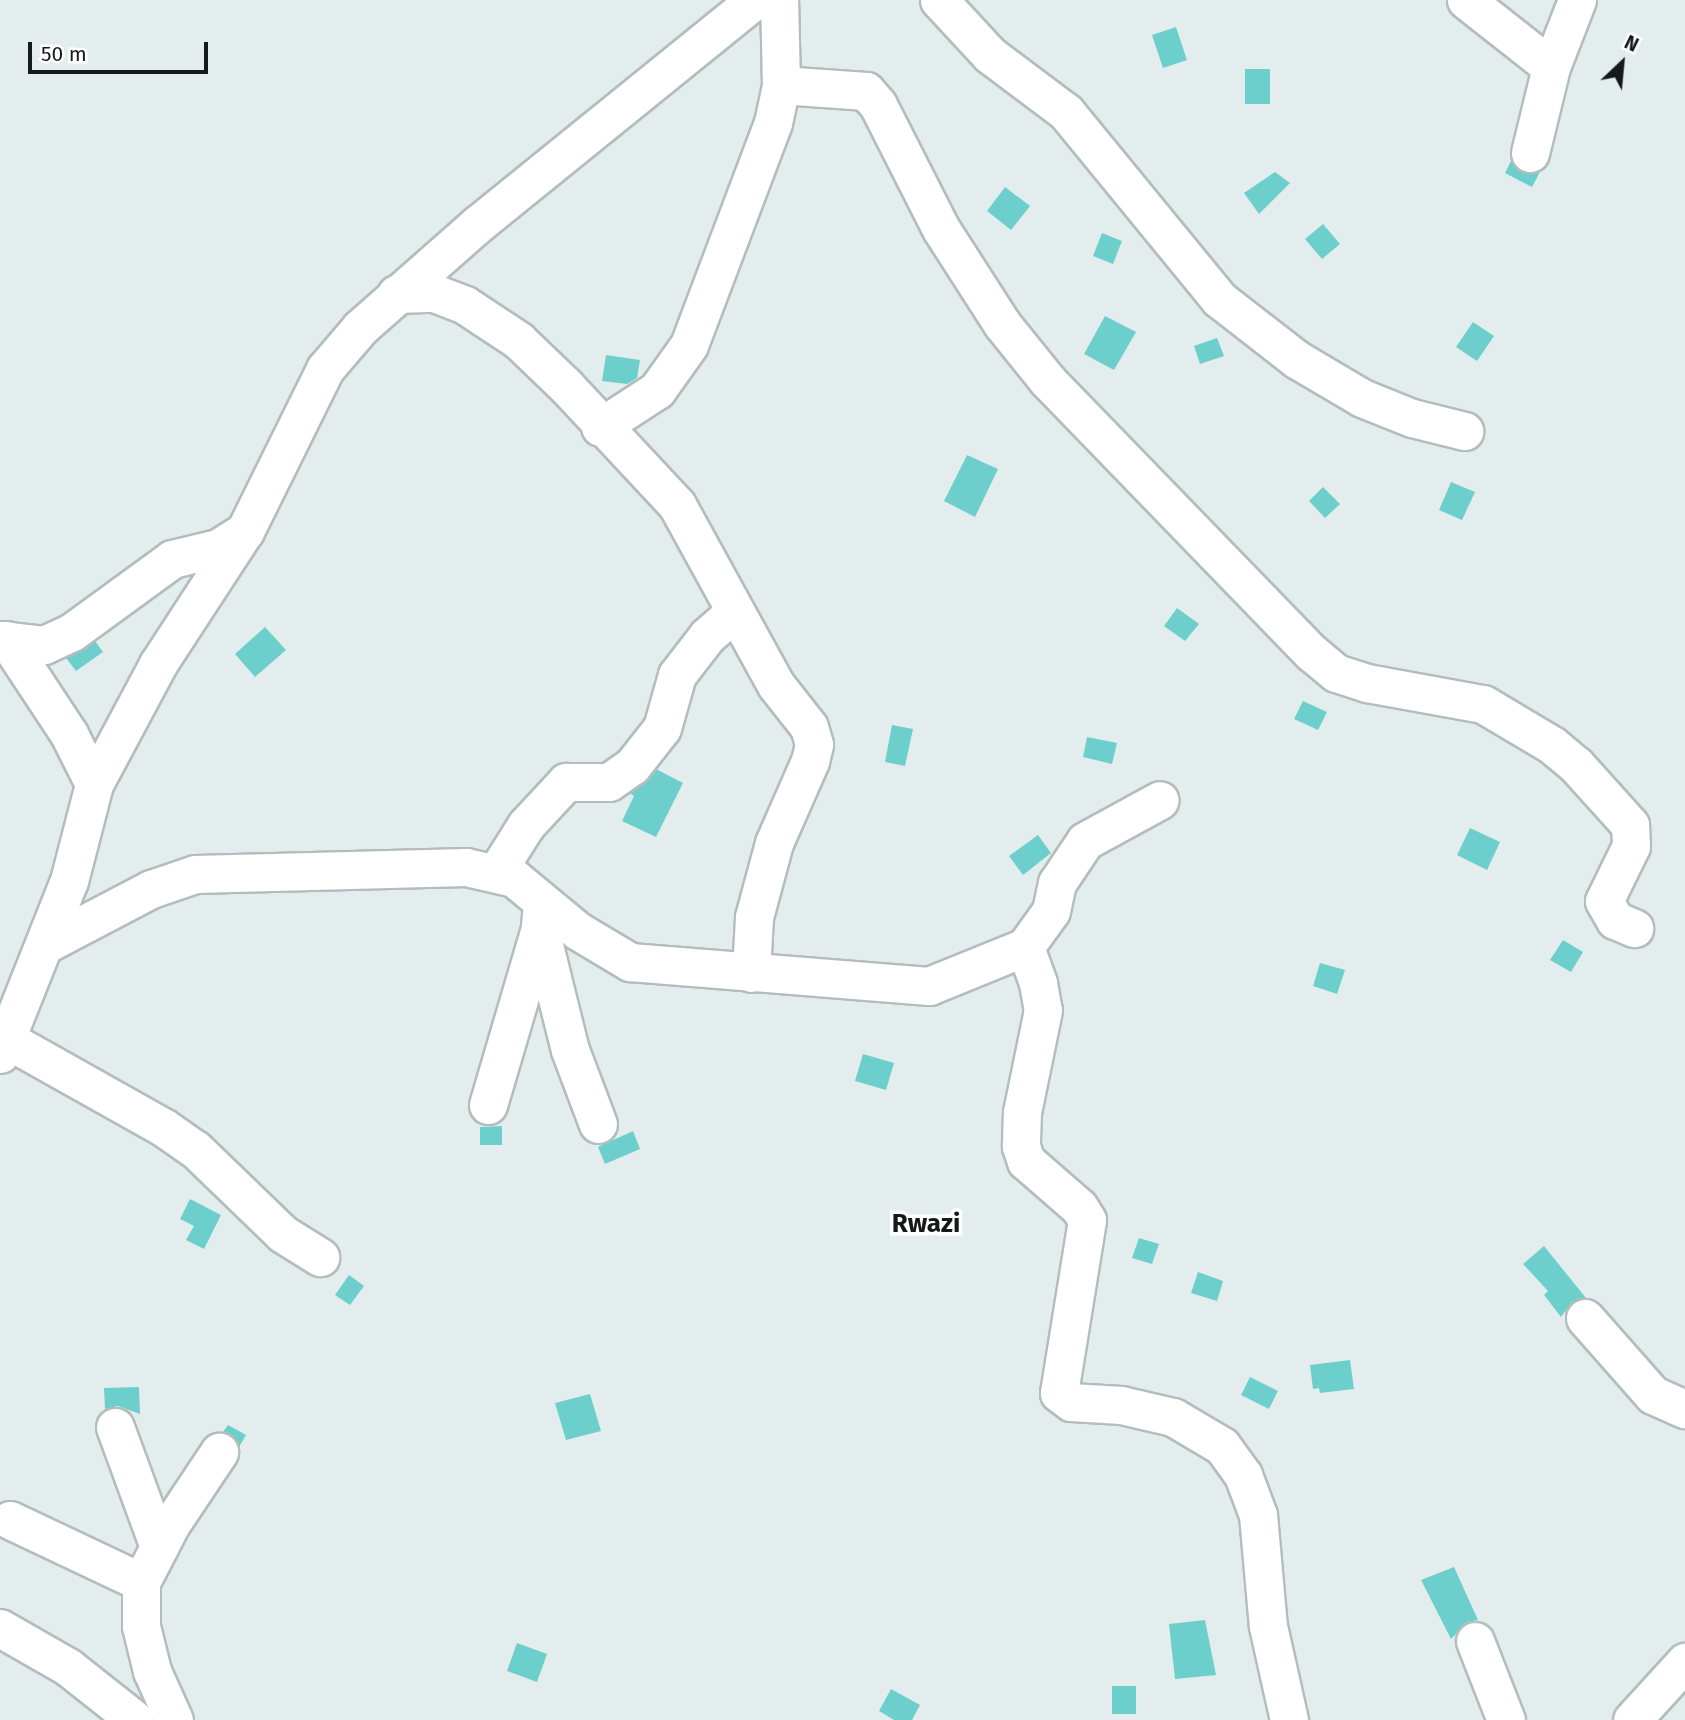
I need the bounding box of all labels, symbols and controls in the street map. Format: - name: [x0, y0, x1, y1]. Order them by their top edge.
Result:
- scale bar: [32, 28, 212, 72]
- north arrow: [1587, 28, 1657, 98]
- text: N: [1621, 31, 1642, 57]
- text: 50 m: [41, 41, 87, 67]
- district label: Rwazi: [892, 1208, 960, 1240]

